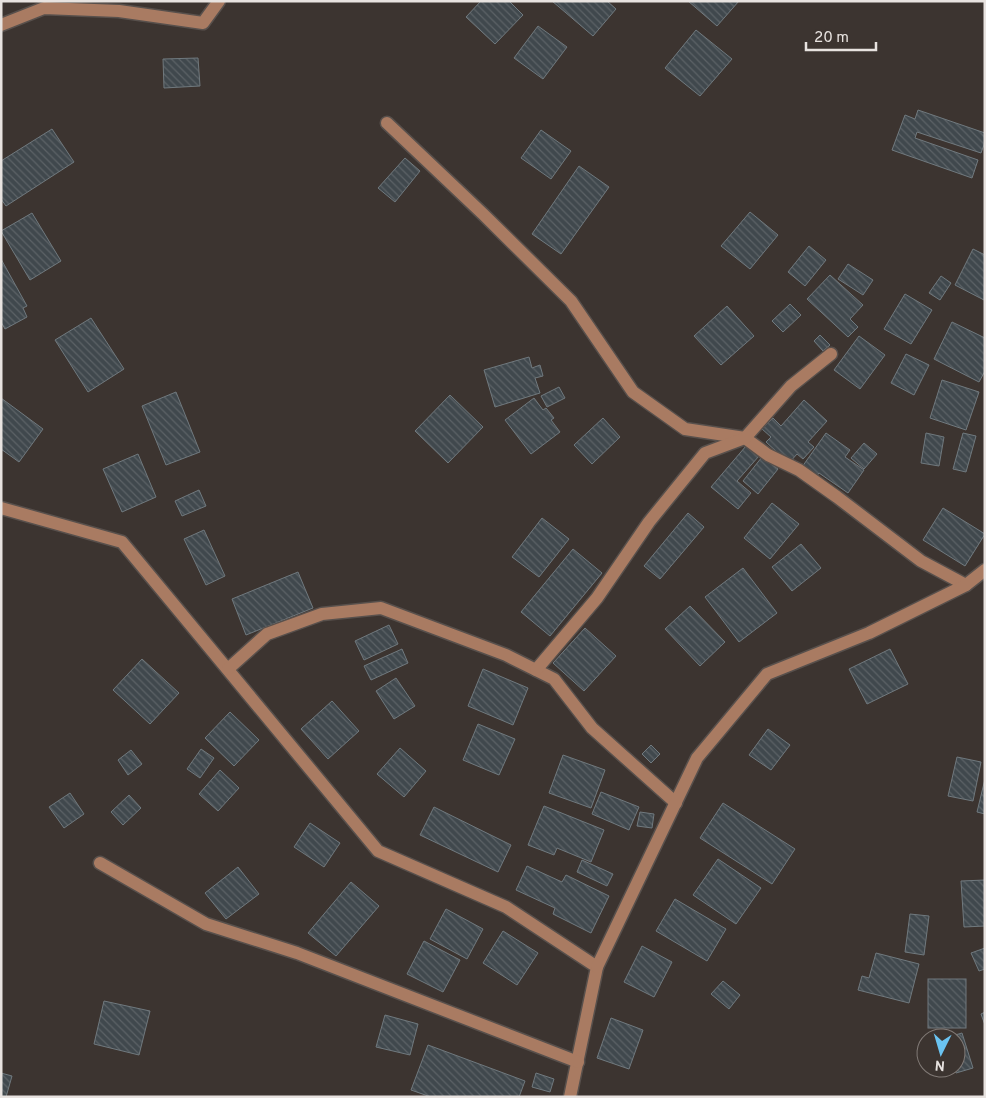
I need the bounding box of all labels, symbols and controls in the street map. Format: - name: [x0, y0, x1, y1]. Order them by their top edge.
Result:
- scale bar: [806, 20, 876, 52]
- text: 20 m: [814, 29, 849, 48]
- north arrow: [916, 1028, 966, 1078]
- text: N: [934, 1056, 946, 1073]

